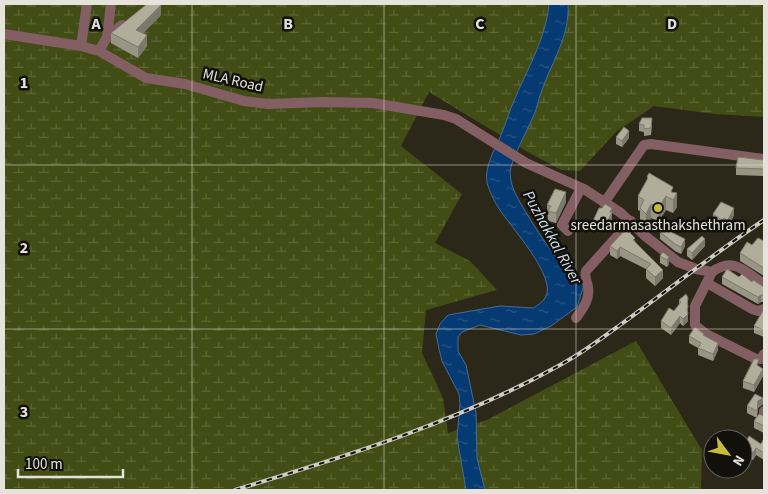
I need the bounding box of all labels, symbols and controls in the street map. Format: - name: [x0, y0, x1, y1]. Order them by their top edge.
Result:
- text: A: [90, 13, 101, 35]
- text: B: [283, 13, 293, 35]
- text: C: [475, 13, 485, 35]
- text: D: [667, 13, 677, 35]
- street label: MLA Road: [201, 63, 265, 98]
- text: 1: [20, 72, 28, 94]
- water label: Puzhakkal River: [517, 187, 588, 290]
- marker: sreedarmasasthakshethram: [652, 202, 664, 214]
- place label: sreedarmasasthakshethram: [570, 215, 746, 236]
- text: 2: [20, 237, 28, 259]
- text: 3: [20, 401, 28, 423]
- north arrow: [703, 429, 753, 479]
- scale bar: [18, 446, 122, 478]
- text: N: [727, 451, 749, 470]
- text: 100 m: [25, 454, 63, 475]

